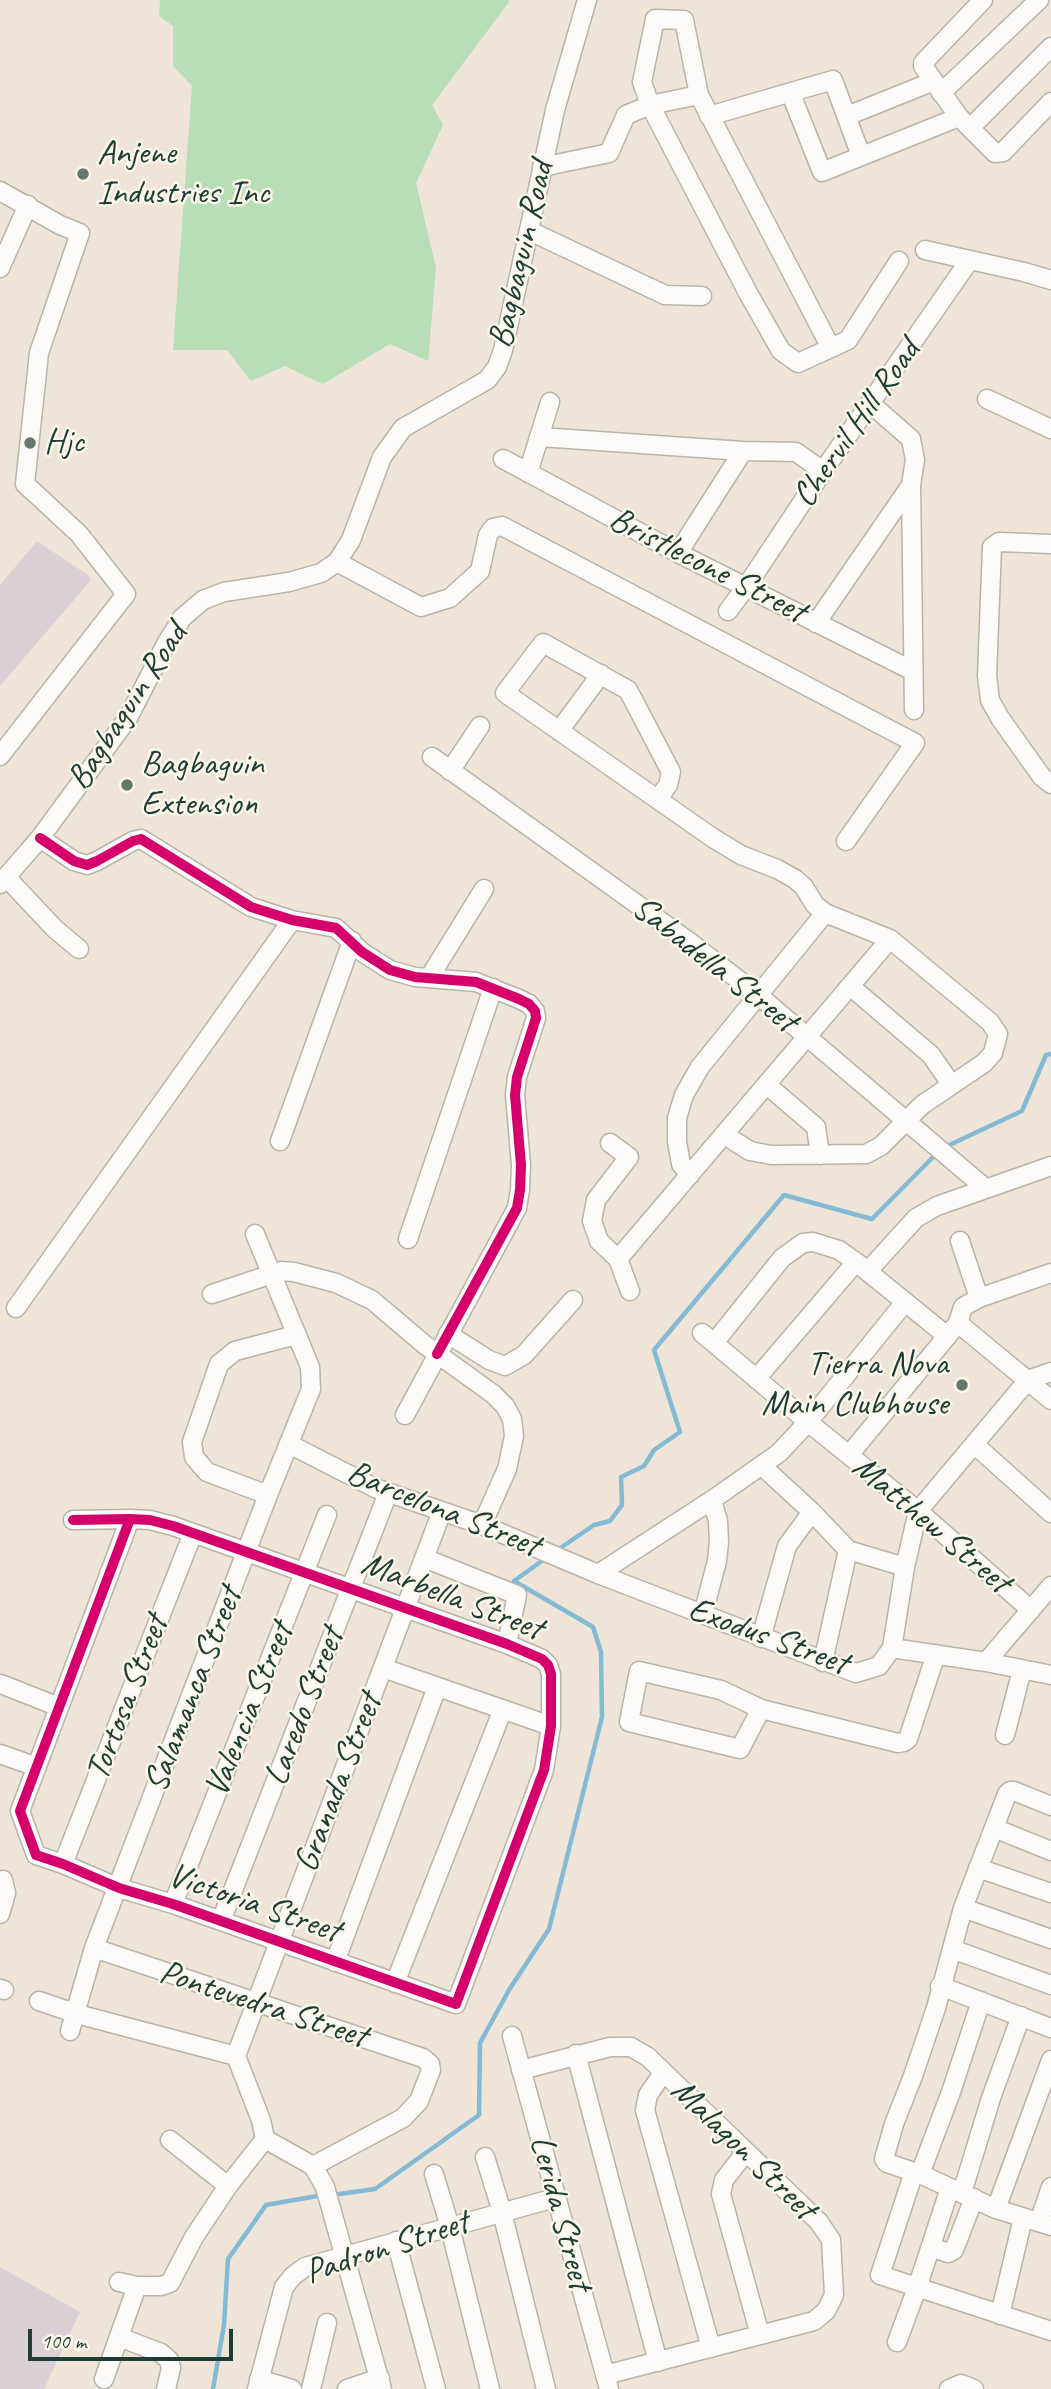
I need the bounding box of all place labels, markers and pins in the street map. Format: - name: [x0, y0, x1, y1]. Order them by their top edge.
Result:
- place label: Anjene Industries Inc: [97, 133, 269, 215]
- marker: Anjene Industries Inc: [75, 166, 91, 182]
- place label: Hjc: [44, 422, 84, 464]
- marker: Hjc: [22, 435, 38, 451]
- place label: Bagbaguin Extension: [141, 744, 264, 826]
- marker: Bagbaguin Extension: [119, 777, 135, 793]
- place label: Tierra Nova Main Clubhouse: [761, 1344, 948, 1426]
- marker: Tierra Nova Main Clubhouse: [954, 1377, 970, 1393]

